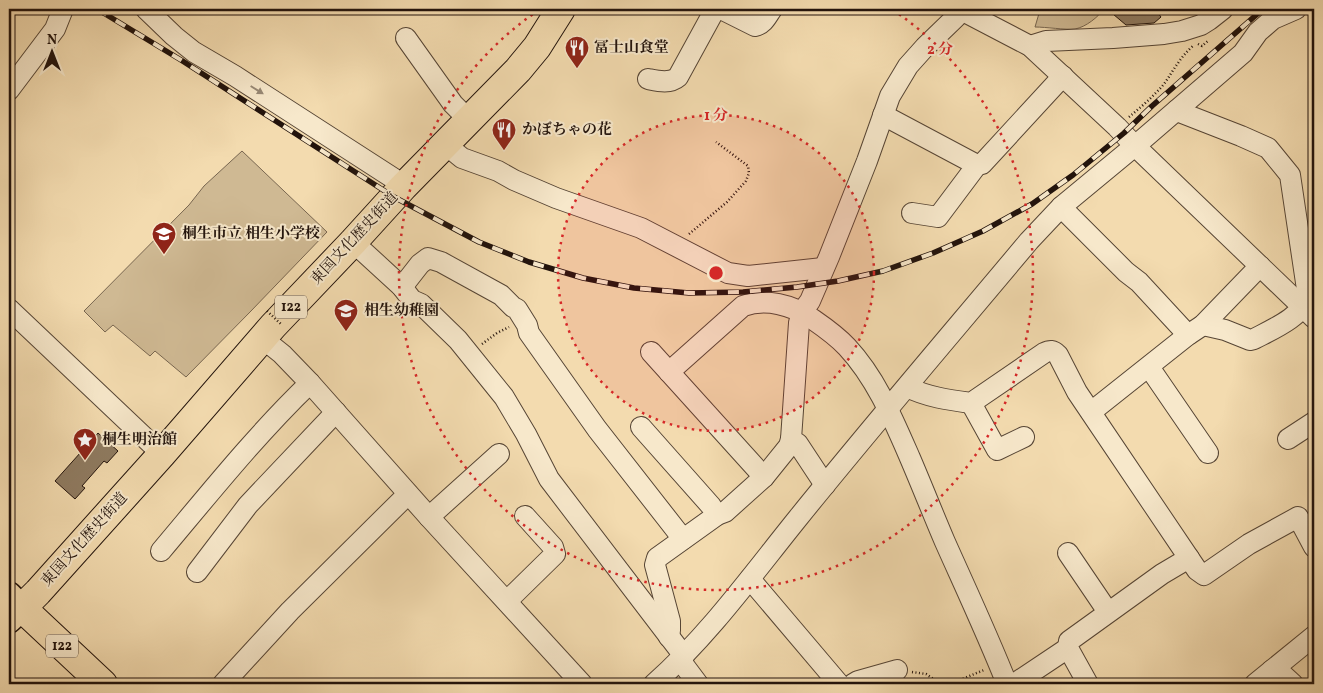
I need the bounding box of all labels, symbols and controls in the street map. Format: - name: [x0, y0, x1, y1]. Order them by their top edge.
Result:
- north arrow: [28, 28, 78, 78]
- text: N: [47, 31, 57, 50]
- restaurant icon: 冨士山食堂: [564, 35, 590, 69]
- place label: 冨士山食堂: [594, 38, 669, 59]
- text: 2 分: [927, 40, 953, 61]
- one-way arrow: [250, 85, 264, 94]
- text: 1 分: [704, 106, 728, 127]
- restaurant icon: かぼちゃの花: [491, 117, 517, 151]
- place label: かぼちゃの花: [522, 120, 612, 141]
- street label: 東国文化歴史街道: [306, 188, 404, 290]
- school or university icon: 桐生市立 相生小学校: [151, 221, 177, 255]
- place label: 桐生市立 相生小学校: [182, 224, 320, 245]
- centre of rings: [707, 264, 725, 282]
- road number: 122: [275, 296, 307, 318]
- school or university icon: 相生幼稚園: [333, 298, 359, 332]
- place label: 相生幼稚園: [364, 301, 439, 322]
- place icon: 桐生明治館: [72, 427, 98, 461]
- place label: 桐生明治館: [102, 430, 177, 451]
- street label: 東国文化歴史街道: [37, 488, 133, 592]
- road number: 122: [46, 634, 78, 658]

